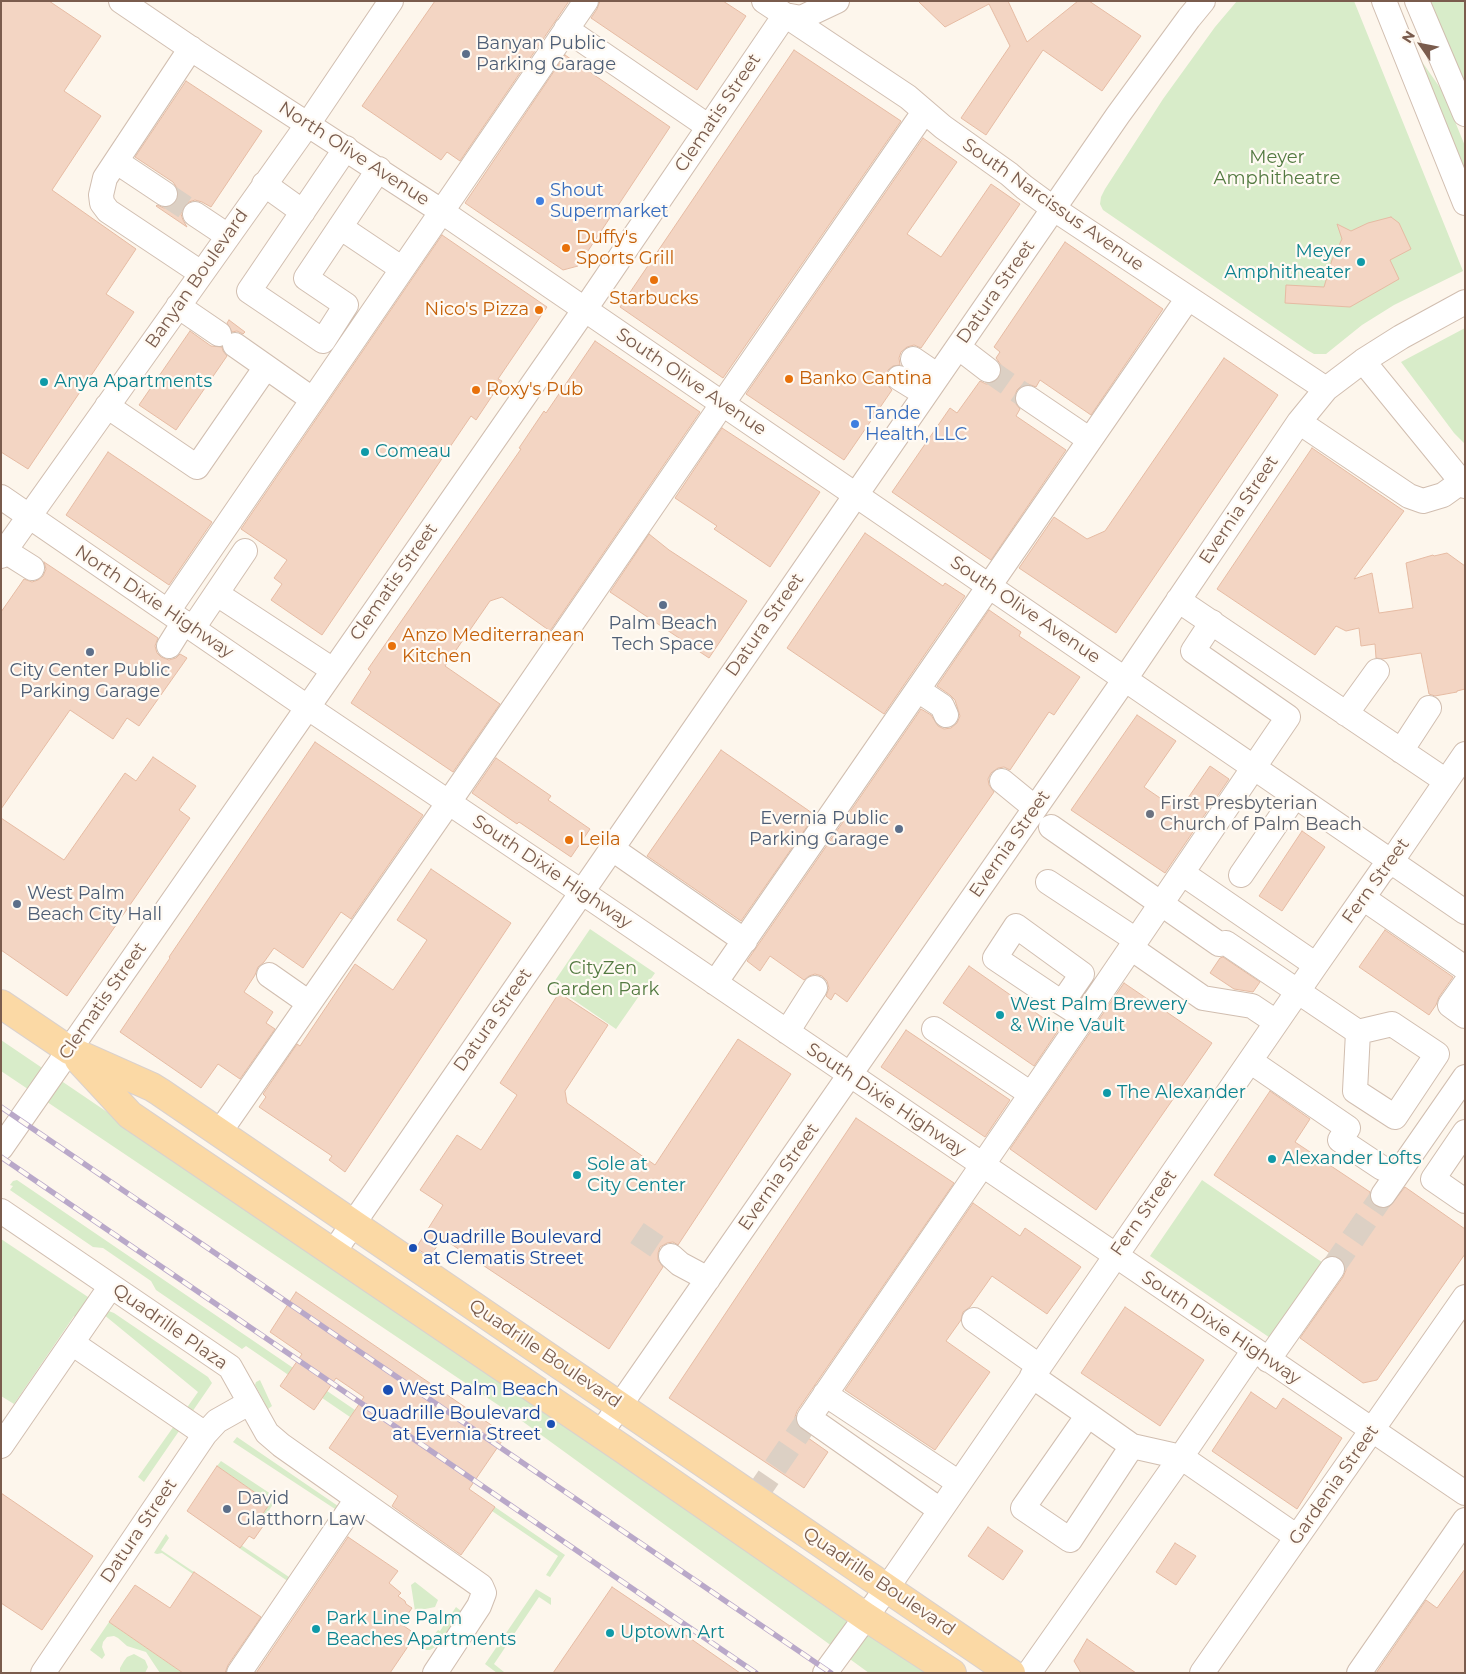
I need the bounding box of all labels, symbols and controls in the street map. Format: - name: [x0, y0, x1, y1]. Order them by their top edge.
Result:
- north arrow: [1396, 20, 1446, 70]
- text: N: [1398, 27, 1419, 46]
- place label: Banyan Public Parking Garage: [476, 33, 616, 76]
- marker: Banyan Public Parking Garage: [460, 48, 472, 60]
- street label: Clematis Street: [670, 50, 766, 176]
- street label: North Olive Avenue: [275, 97, 433, 211]
- street label: South Narcissus Avenue: [958, 134, 1148, 276]
- park label: Meyer Amphitheatre: [1214, 147, 1340, 190]
- place label: Shout Supermarket: [550, 180, 669, 222]
- marker: Shout Supermarket: [534, 195, 546, 207]
- street label: Banyan Boulevard: [141, 205, 253, 353]
- place label: Duffy's Sports Grill: [576, 227, 674, 270]
- street label: Datura Street: [952, 236, 1040, 348]
- place label: Meyer Amphitheater: [1224, 241, 1351, 284]
- marker: Duffy's Sports Grill: [560, 242, 572, 254]
- marker: Meyer Amphitheater: [1355, 256, 1367, 268]
- marker: Starbucks: [648, 274, 660, 286]
- place label: Starbucks: [609, 288, 699, 310]
- place label: Nico's Pizza: [425, 299, 529, 321]
- marker: Nico's Pizza: [533, 304, 545, 316]
- street label: South Olive Avenue: [612, 324, 770, 440]
- place label: Banko Cantina: [799, 368, 932, 390]
- place label: Anya Apartments: [54, 371, 212, 393]
- marker: Banko Cantina: [783, 373, 795, 385]
- marker: Anya Apartments: [38, 376, 50, 388]
- place label: Roxy's Pub: [486, 379, 583, 401]
- marker: Roxy's Pub: [470, 384, 482, 396]
- place label: Tande Health, LLC: [865, 403, 967, 446]
- marker: Tande Health, LLC: [849, 418, 861, 430]
- place label: Comeau: [375, 441, 451, 463]
- marker: Comeau: [359, 446, 371, 458]
- street label: Evernia Street: [1195, 452, 1283, 568]
- street label: Clematis Street: [346, 519, 442, 645]
- street label: North Dixie Highway: [71, 541, 237, 663]
- street label: South Olive Avenue: [946, 552, 1104, 668]
- street label: Datura Street: [721, 569, 809, 681]
- marker: Palm Beach Tech Space: [657, 599, 669, 611]
- place label: Palm Beach Tech Space: [609, 613, 717, 656]
- place label: Anzo Mediterranean Kitchen: [402, 625, 585, 668]
- marker: Anzo Mediterranean Kitchen: [386, 640, 398, 652]
- marker: City Center Public Parking Garage: [84, 646, 96, 658]
- place label: City Center Public Parking Garage: [10, 660, 170, 702]
- street label: Evernia Street: [965, 786, 1055, 902]
- place label: First Presbyterian Church of Palm Beach: [1160, 793, 1362, 836]
- place label: Evernia Public Parking Garage: [749, 808, 889, 851]
- marker: First Presbyterian Church of Palm Beach: [1144, 808, 1156, 820]
- street label: South Dixie Highway: [468, 811, 636, 933]
- marker: Evernia Public Parking Garage: [893, 823, 905, 835]
- place label: Leila: [579, 829, 621, 851]
- marker: Leila: [563, 834, 575, 846]
- street label: Fern Street: [1338, 834, 1414, 928]
- place label: West Palm Beach City Hall: [27, 883, 162, 926]
- marker: West Palm Beach City Hall: [11, 898, 23, 910]
- street label: Clematis Street: [55, 938, 151, 1064]
- park label: CityZen Garden Park: [547, 958, 659, 1001]
- street label: Datura Street: [449, 964, 537, 1076]
- place label: West Palm Brewery & Wine Vault: [1010, 994, 1187, 1036]
- marker: West Palm Brewery & Wine Vault: [994, 1009, 1006, 1021]
- street label: South Dixie Highway: [802, 1039, 970, 1161]
- place label: The Alexander: [1117, 1082, 1246, 1104]
- marker: The Alexander: [1101, 1087, 1113, 1099]
- street label: Evernia Street: [734, 1119, 824, 1235]
- place label: Alexander Lofts: [1282, 1148, 1422, 1170]
- marker: Alexander Lofts: [1266, 1153, 1278, 1165]
- place label: Sole at City Center: [587, 1154, 686, 1196]
- street label: Fern Street: [1106, 1166, 1182, 1260]
- marker: Sole at City Center: [571, 1169, 583, 1181]
- place label: Quadrille Boulevard at Clematis Street: [423, 1227, 602, 1270]
- marker: Quadrille Boulevard at Clematis Street: [407, 1242, 419, 1254]
- street label: South Dixie Highway: [1137, 1267, 1305, 1389]
- street label: Quadrille Plaza: [108, 1279, 232, 1375]
- street label: Quadrille Boulevard: [465, 1295, 625, 1413]
- place label: West Palm Beach: [399, 1379, 559, 1401]
- marker: West Palm Beach: [381, 1383, 395, 1397]
- place label: Quadrille Boulevard at Evernia Street: [362, 1403, 541, 1446]
- marker: Quadrille Boulevard at Evernia Street: [545, 1418, 557, 1430]
- street label: Gardenia Street: [1285, 1421, 1383, 1549]
- street label: Datura Street: [96, 1475, 182, 1587]
- place label: David Glatthorn Law: [237, 1488, 365, 1530]
- marker: David Glatthorn Law: [221, 1503, 233, 1515]
- street label: Quadrille Boulevard: [799, 1523, 959, 1641]
- place label: Park Line Palm Beaches Apartments: [326, 1608, 516, 1650]
- place label: Uptown Art: [620, 1622, 725, 1644]
- marker: Park Line Palm Beaches Apartments: [310, 1623, 322, 1635]
- marker: Uptown Art: [604, 1627, 616, 1639]

